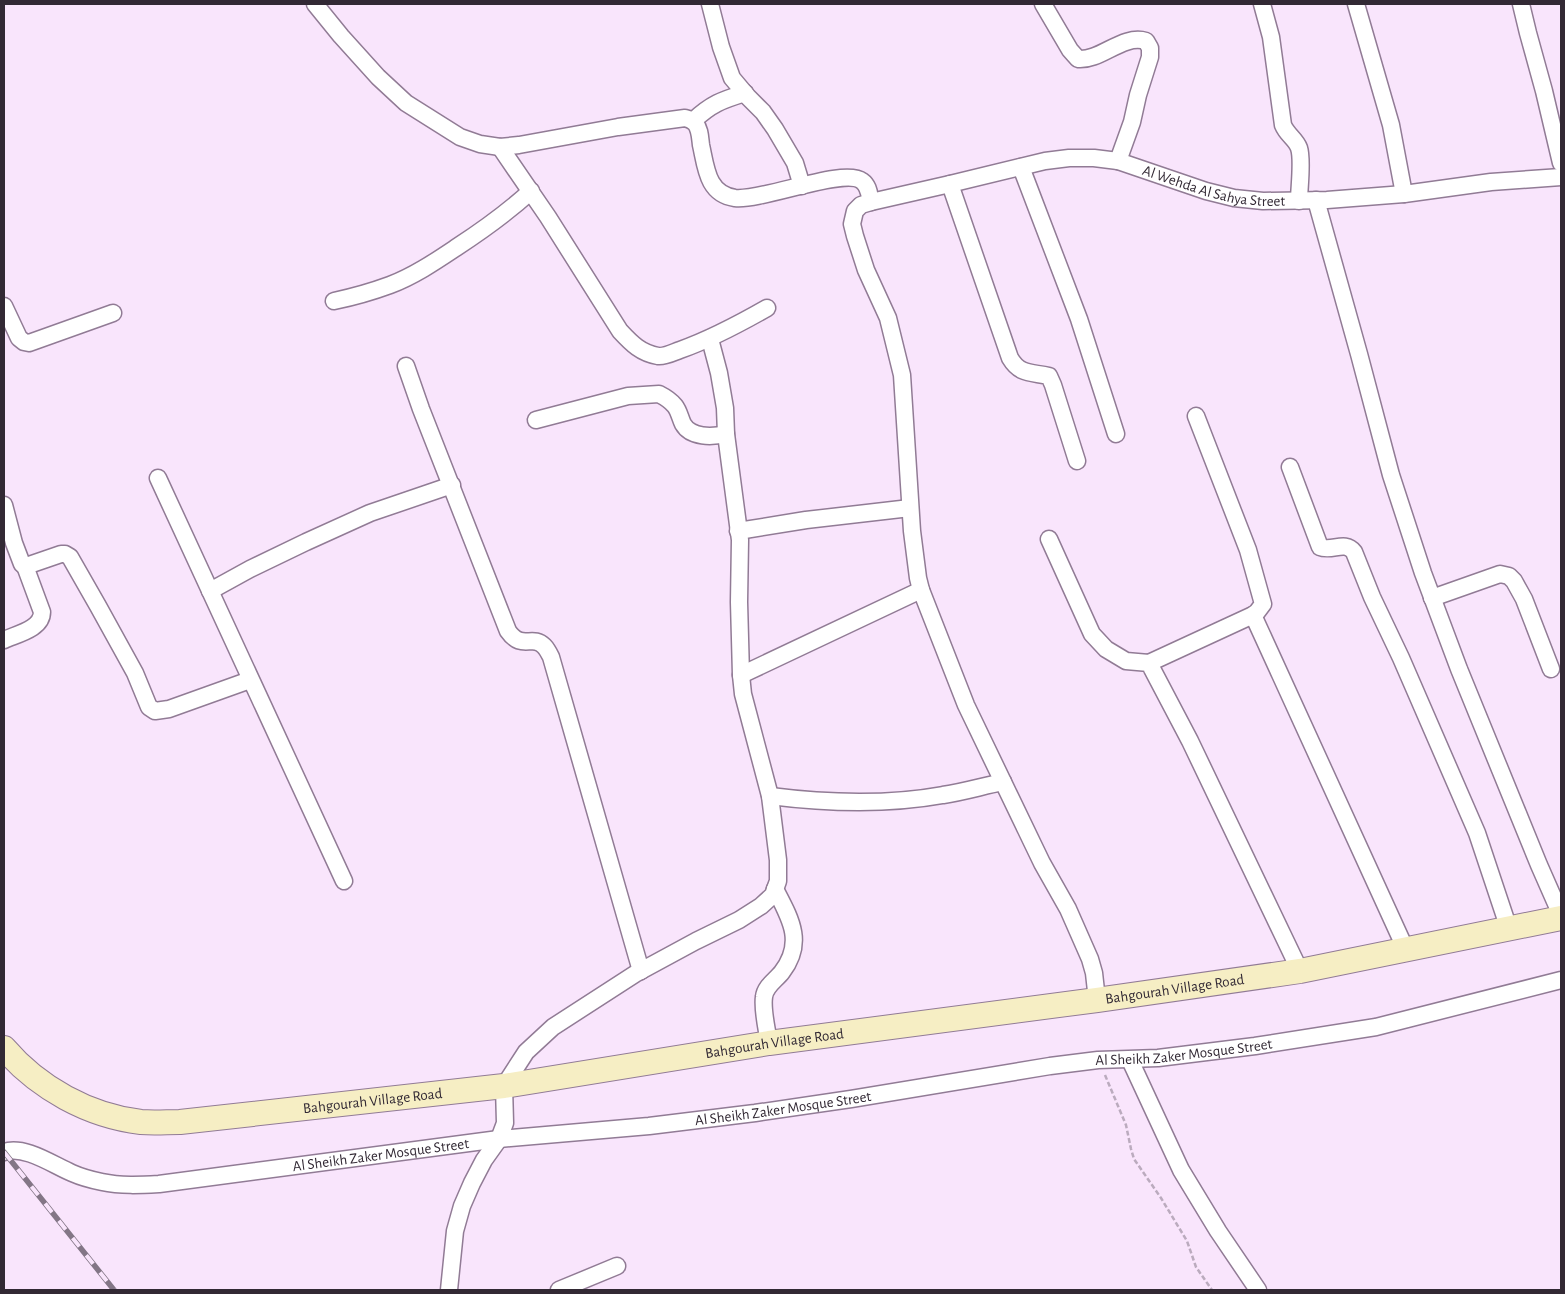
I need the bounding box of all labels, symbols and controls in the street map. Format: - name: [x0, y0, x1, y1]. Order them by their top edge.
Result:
- street label: Al Wehda Al Sahya Street: [1141, 162, 1286, 209]
- street label: Bahgourah Village Road: [1104, 972, 1245, 1006]
- street label: Bahgourah Village Road: [704, 1026, 845, 1061]
- street label: Al Sheikh Zaker Mosque Street: [1095, 1036, 1273, 1068]
- street label: Bahgourah Village Road: [302, 1085, 443, 1116]
- street label: Al Sheikh Zaker Mosque Street: [694, 1088, 872, 1128]
- street label: Al Sheikh Zaker Mosque Street: [292, 1136, 470, 1174]

